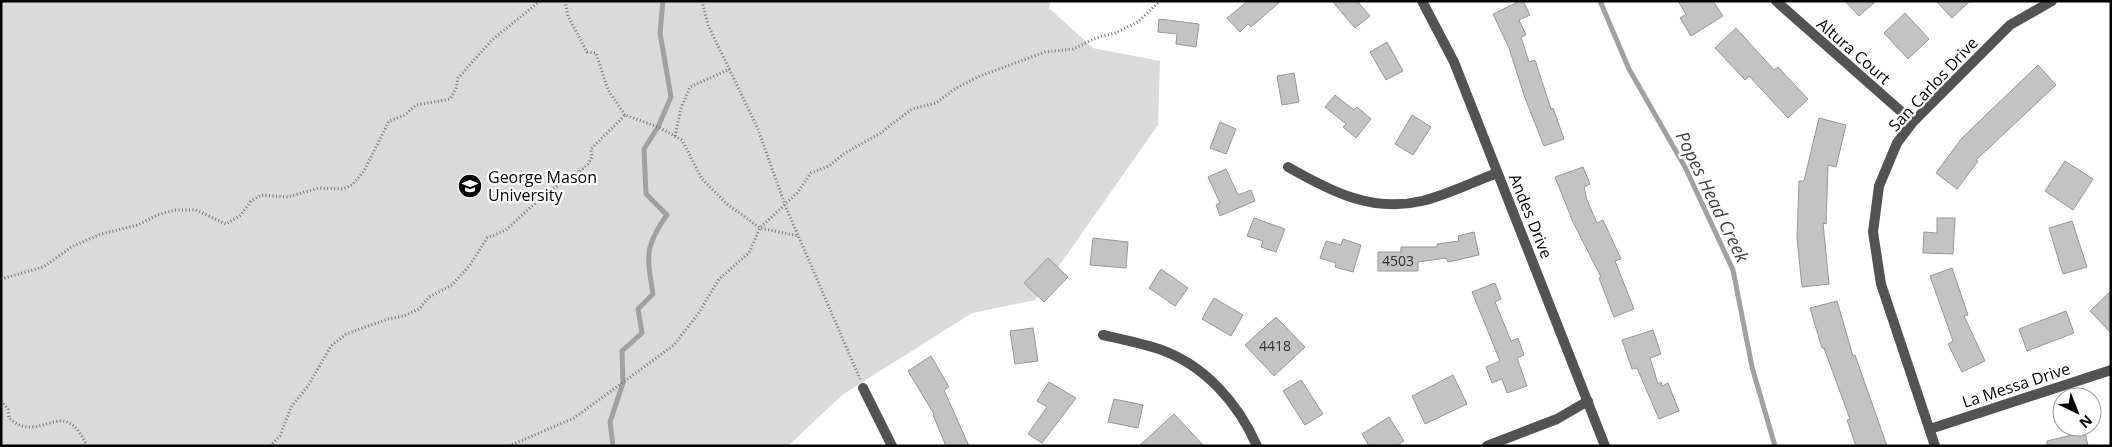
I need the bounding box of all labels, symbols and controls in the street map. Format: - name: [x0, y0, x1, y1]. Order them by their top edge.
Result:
- street label: Altura Court: [1812, 13, 1896, 89]
- street label: San Carlos Drive: [1883, 32, 1983, 136]
- water label: Popes Head Creek: [1671, 127, 1756, 267]
- place label: George Mason University: [488, 166, 597, 206]
- street label: Andes Drive: [1504, 170, 1558, 262]
- school or university icon: George Mason University: [457, 173, 483, 199]
- house number: 4503: [1382, 251, 1414, 270]
- house number: 4418: [1259, 336, 1291, 355]
- street label: La Messa Drive: [1959, 357, 2073, 413]
- north arrow: [2052, 387, 2102, 437]
- text: N: [2076, 411, 2097, 433]

